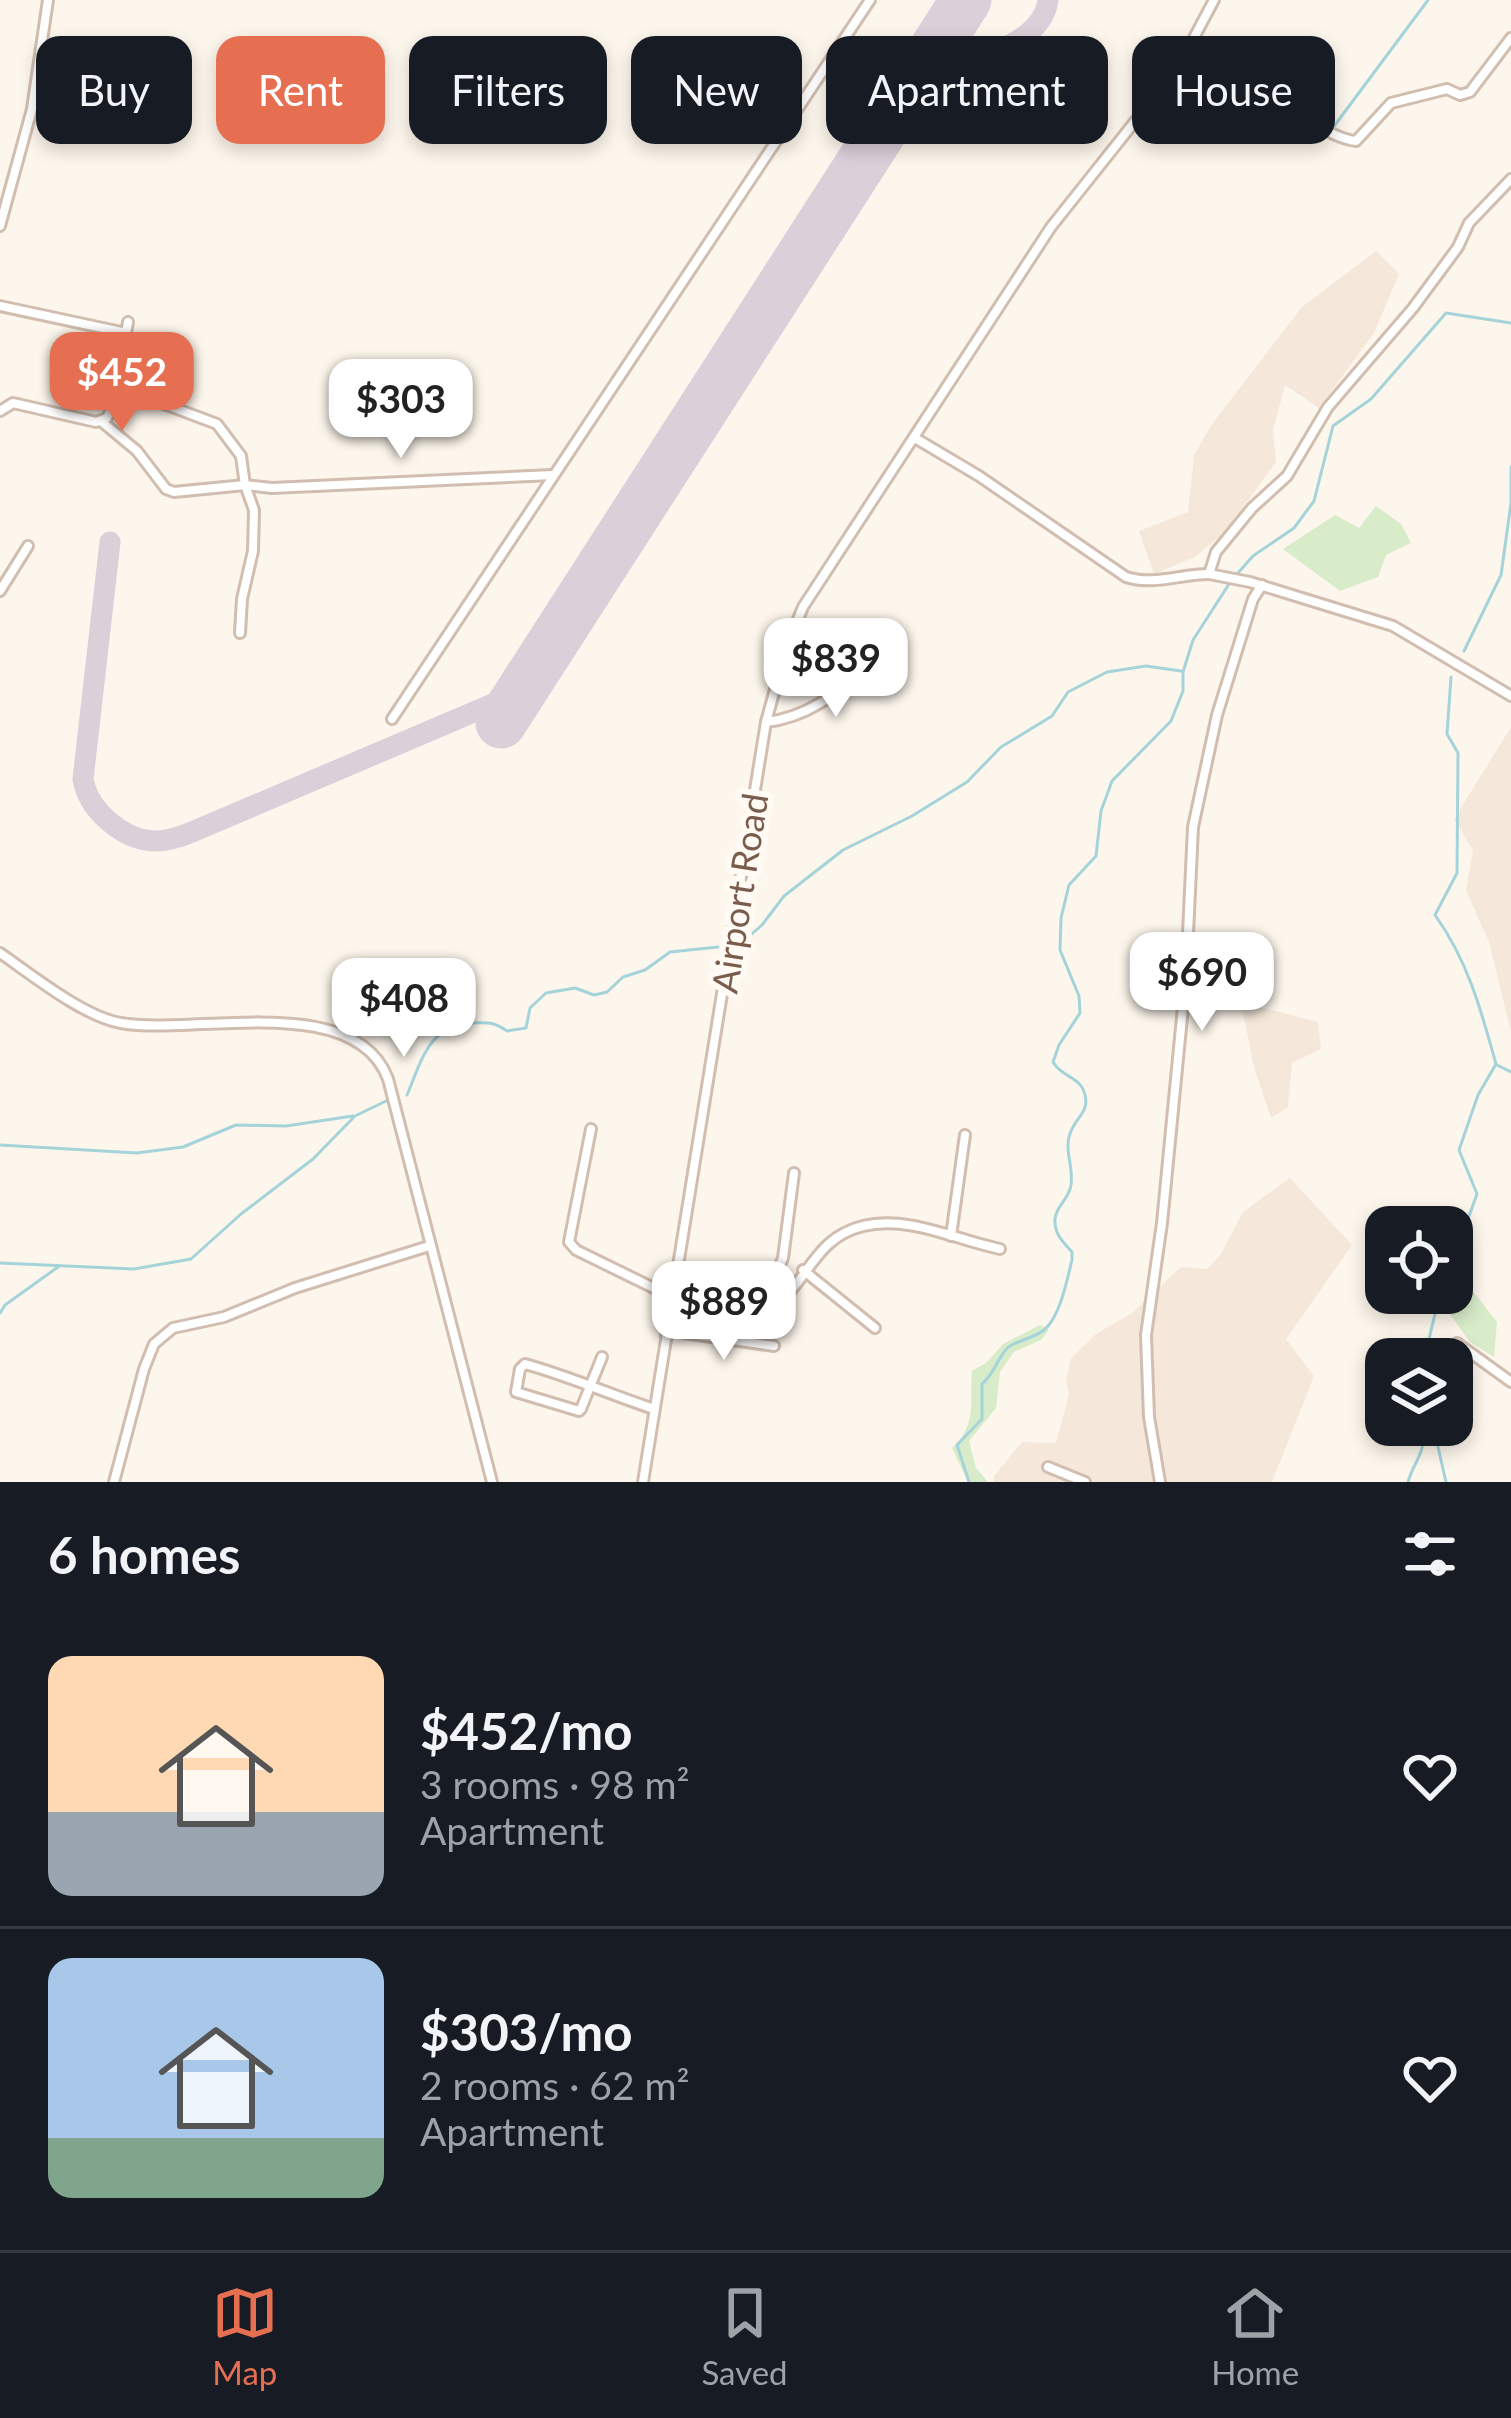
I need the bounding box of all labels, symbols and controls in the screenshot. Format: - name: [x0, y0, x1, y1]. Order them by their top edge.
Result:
- chip: Buy: [36, 36, 192, 144]
- chip: Rent: [216, 36, 385, 144]
- chip: Filters: [409, 36, 607, 144]
- chip: New: [631, 36, 802, 144]
- chip: Apartment: [826, 36, 1108, 144]
- chip: House: [1132, 36, 1335, 144]
- pin: $452: [51, 332, 193, 434]
- text: $452: [77, 348, 167, 394]
- pin: $303: [330, 359, 472, 461]
- text: $303: [356, 375, 446, 421]
- pin: $839: [765, 618, 907, 720]
- text: $839: [791, 634, 881, 680]
- street label: Airport Road: [701, 790, 777, 996]
- pin: $690: [1131, 932, 1273, 1034]
- text: $690: [1157, 948, 1247, 994]
- pin: $408: [333, 958, 475, 1060]
- text: $408: [359, 974, 449, 1020]
- map controls: [1365, 1206, 1473, 1446]
- button: locate: [1365, 1206, 1473, 1314]
- pin: $889: [653, 1261, 795, 1363]
- text: $889: [679, 1277, 769, 1323]
- button: layers: [1365, 1338, 1473, 1446]
- icon: filters: [1397, 1521, 1463, 1587]
- text: 6 homes: [48, 1524, 240, 1585]
- text: $452/mo: [420, 1700, 633, 1761]
- icon: home: [144, 1704, 288, 1848]
- icon: heart: [1397, 1743, 1463, 1809]
- text: 3 rooms · 98 m²: [420, 1761, 690, 1807]
- text: Apartment: [420, 1807, 604, 1853]
- text: $303/mo: [420, 2001, 633, 2062]
- icon: home: [144, 2006, 288, 2150]
- icon: heart: [1397, 2045, 1463, 2111]
- text: 2 rooms · 62 m²: [420, 2062, 690, 2108]
- text: Apartment: [420, 2108, 604, 2154]
- tab: Map: [212, 2280, 278, 2392]
- tab: Saved: [701, 2280, 788, 2392]
- tab: Home: [1211, 2280, 1299, 2392]

